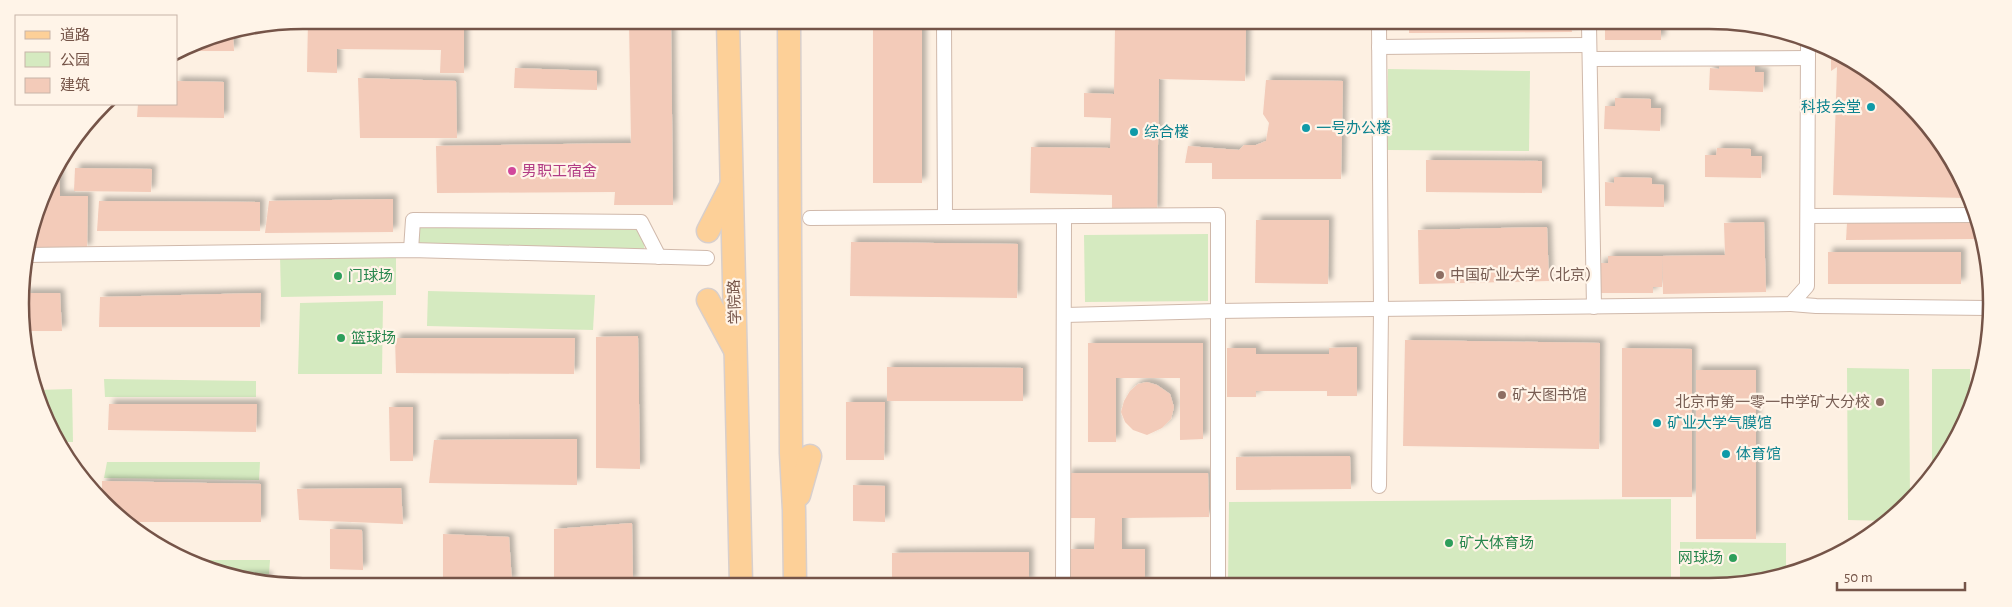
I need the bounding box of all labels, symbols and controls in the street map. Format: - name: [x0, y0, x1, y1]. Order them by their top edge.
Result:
- legend: [15, 15, 178, 105]
- text: 道路: [60, 27, 90, 43]
- text: 公园: [60, 52, 90, 68]
- text: 建筑: [60, 77, 90, 93]
- place label: 科技会堂: [1801, 99, 1861, 115]
- marker: 科技会堂: [1865, 101, 1877, 113]
- place label: 一号办公楼: [1316, 120, 1391, 136]
- marker: 一号办公楼: [1300, 122, 1312, 134]
- place label: 综合楼: [1144, 124, 1189, 140]
- marker: 综合楼: [1128, 126, 1140, 138]
- place label: 男职工宿舍: [522, 163, 597, 179]
- marker: 男职工宿舍: [506, 165, 518, 177]
- place label: 中国矿业大学（北京）: [1450, 266, 1600, 283]
- place label: 门球场: [348, 268, 393, 284]
- marker: 中国矿业大学（北京）: [1434, 269, 1446, 281]
- marker: 门球场: [332, 270, 344, 282]
- street label: 学院路: [726, 279, 743, 325]
- place label: 篮球场: [351, 330, 396, 346]
- marker: 篮球场: [335, 332, 347, 344]
- place label: 矿大图书馆: [1512, 387, 1587, 403]
- marker: 矿大图书馆: [1496, 389, 1508, 401]
- place label: 北京市第一零一中学矿大分校: [1675, 393, 1870, 410]
- marker: 北京市第一零一中学矿大分校: [1874, 396, 1886, 408]
- place label: 矿业大学气膜馆: [1667, 415, 1772, 431]
- marker: 矿业大学气膜馆: [1651, 417, 1663, 429]
- place label: 体育馆: [1736, 446, 1781, 462]
- marker: 体育馆: [1720, 448, 1732, 460]
- place label: 矿大体育场: [1459, 535, 1534, 551]
- marker: 矿大体育场: [1443, 537, 1455, 549]
- place label: 网球场: [1678, 550, 1723, 566]
- marker: 网球场: [1727, 552, 1739, 564]
- scale bar: [1837, 560, 1964, 592]
- text: 50 m: [1844, 570, 1873, 585]

